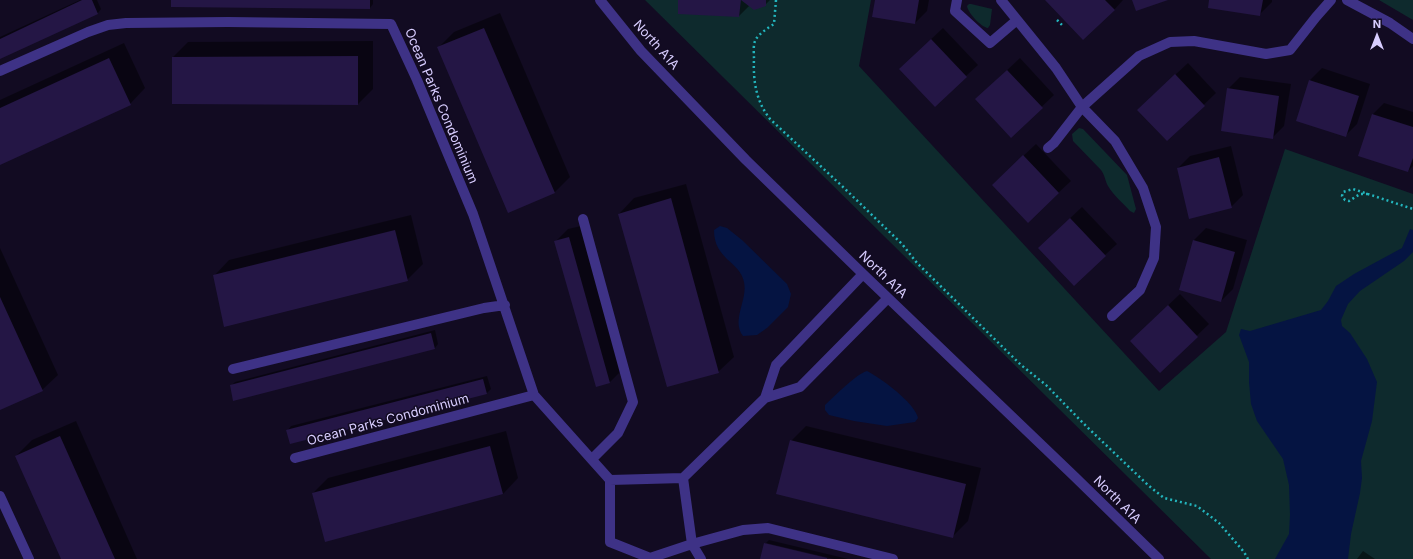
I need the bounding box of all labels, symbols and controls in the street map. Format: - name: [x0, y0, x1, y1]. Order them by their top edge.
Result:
- north arrow: [1357, 16, 1397, 56]
- street label: North A1A: [630, 17, 682, 73]
- text: N: [1373, 17, 1381, 31]
- street label: Ocean Parks Condominium: [401, 26, 481, 186]
- street label: North A1A: [856, 248, 910, 302]
- street label: Ocean Parks Condominium: [305, 391, 471, 449]
- street label: North A1A: [1090, 473, 1144, 527]

